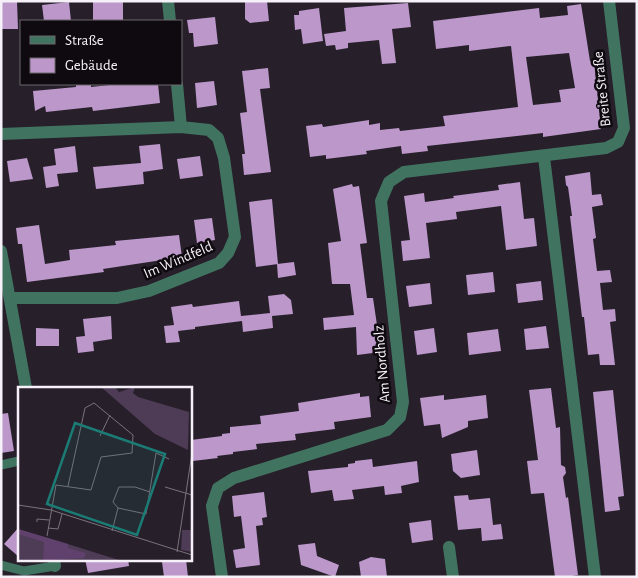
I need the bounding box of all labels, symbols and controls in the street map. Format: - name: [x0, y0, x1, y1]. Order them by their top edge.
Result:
- legend: [20, 20, 182, 85]
- text: Straße: [65, 33, 104, 48]
- street label: Breite Straße: [591, 50, 613, 128]
- text: Gebäude: [65, 58, 118, 73]
- street label: Im Windfeld: [141, 239, 215, 281]
- street label: Am Nordholz: [371, 325, 393, 403]
- inset map: [18, 387, 191, 560]

